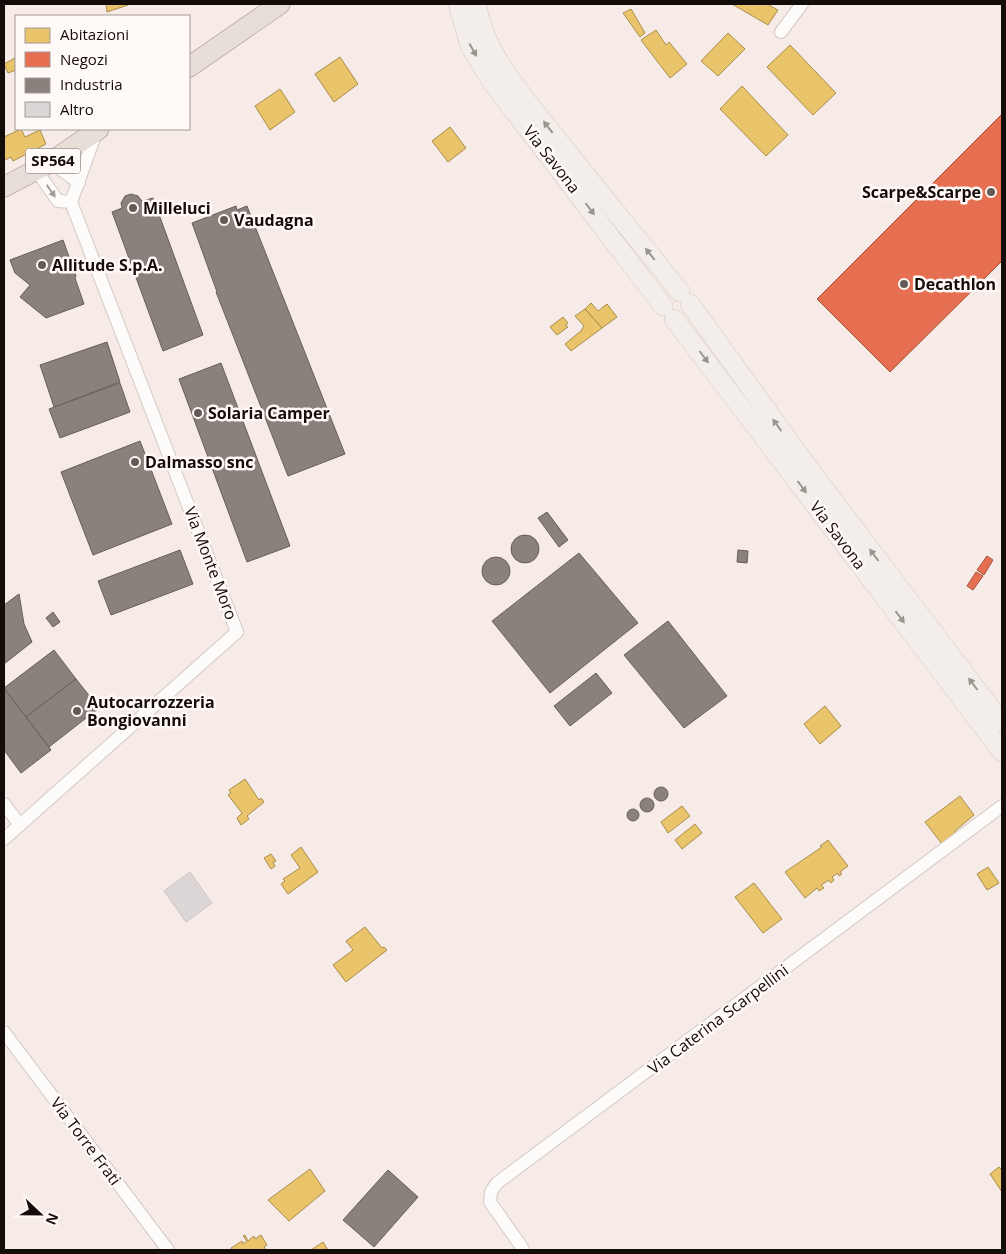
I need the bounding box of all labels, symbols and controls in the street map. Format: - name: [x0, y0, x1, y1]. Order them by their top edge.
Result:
- legend: [15, 15, 190, 130]
- text: Abitazioni: [60, 24, 129, 44]
- one-way arrow: [469, 42, 477, 57]
- text: Negozi: [60, 49, 108, 69]
- text: Industria: [60, 74, 123, 94]
- text: Altro: [60, 99, 94, 119]
- street label: Via Savona: [519, 120, 585, 198]
- one-way arrow: [543, 121, 554, 134]
- road number: SP564: [26, 148, 80, 174]
- place label: Scarpe&Scarpe: [862, 181, 981, 203]
- one-way arrow: [46, 184, 56, 198]
- marker: Scarpe&Scarpe: [985, 186, 997, 198]
- place label: Milleluci: [143, 197, 211, 219]
- marker: Milleluci: [127, 202, 139, 214]
- one-way arrow: [585, 202, 595, 216]
- place label: Vaudagna: [234, 209, 314, 231]
- marker: Vaudagna: [218, 214, 230, 226]
- one-way arrow: [644, 248, 655, 261]
- place label: Allitude S.p.A.: [52, 254, 163, 276]
- marker: Allitude S.p.A.: [36, 259, 48, 271]
- place label: Decathlon: [914, 273, 996, 295]
- marker: Decathlon: [898, 278, 910, 290]
- one-way arrow: [698, 350, 709, 363]
- place label: Solaria Camper: [208, 402, 330, 424]
- marker: Solaria Camper: [192, 407, 204, 419]
- one-way arrow: [772, 418, 782, 431]
- place label: Dalmasso snc: [145, 451, 253, 473]
- marker: Dalmasso snc: [129, 456, 141, 468]
- one-way arrow: [797, 480, 807, 494]
- street label: Via Savona: [805, 496, 871, 574]
- street label: Via Monte Moro: [179, 503, 243, 623]
- one-way arrow: [869, 548, 879, 562]
- one-way arrow: [894, 610, 905, 623]
- one-way arrow: [967, 678, 978, 691]
- place label: Autocarrozzeria Bongiovanni: [87, 691, 215, 731]
- marker: Autocarrozzeria Bongiovanni: [71, 705, 83, 717]
- street label: Via Caterina Scarpellini: [643, 959, 793, 1079]
- street label: Via Torre Frati: [46, 1093, 126, 1189]
- north arrow: [15, 1189, 65, 1239]
- text: N: [42, 1210, 63, 1228]

